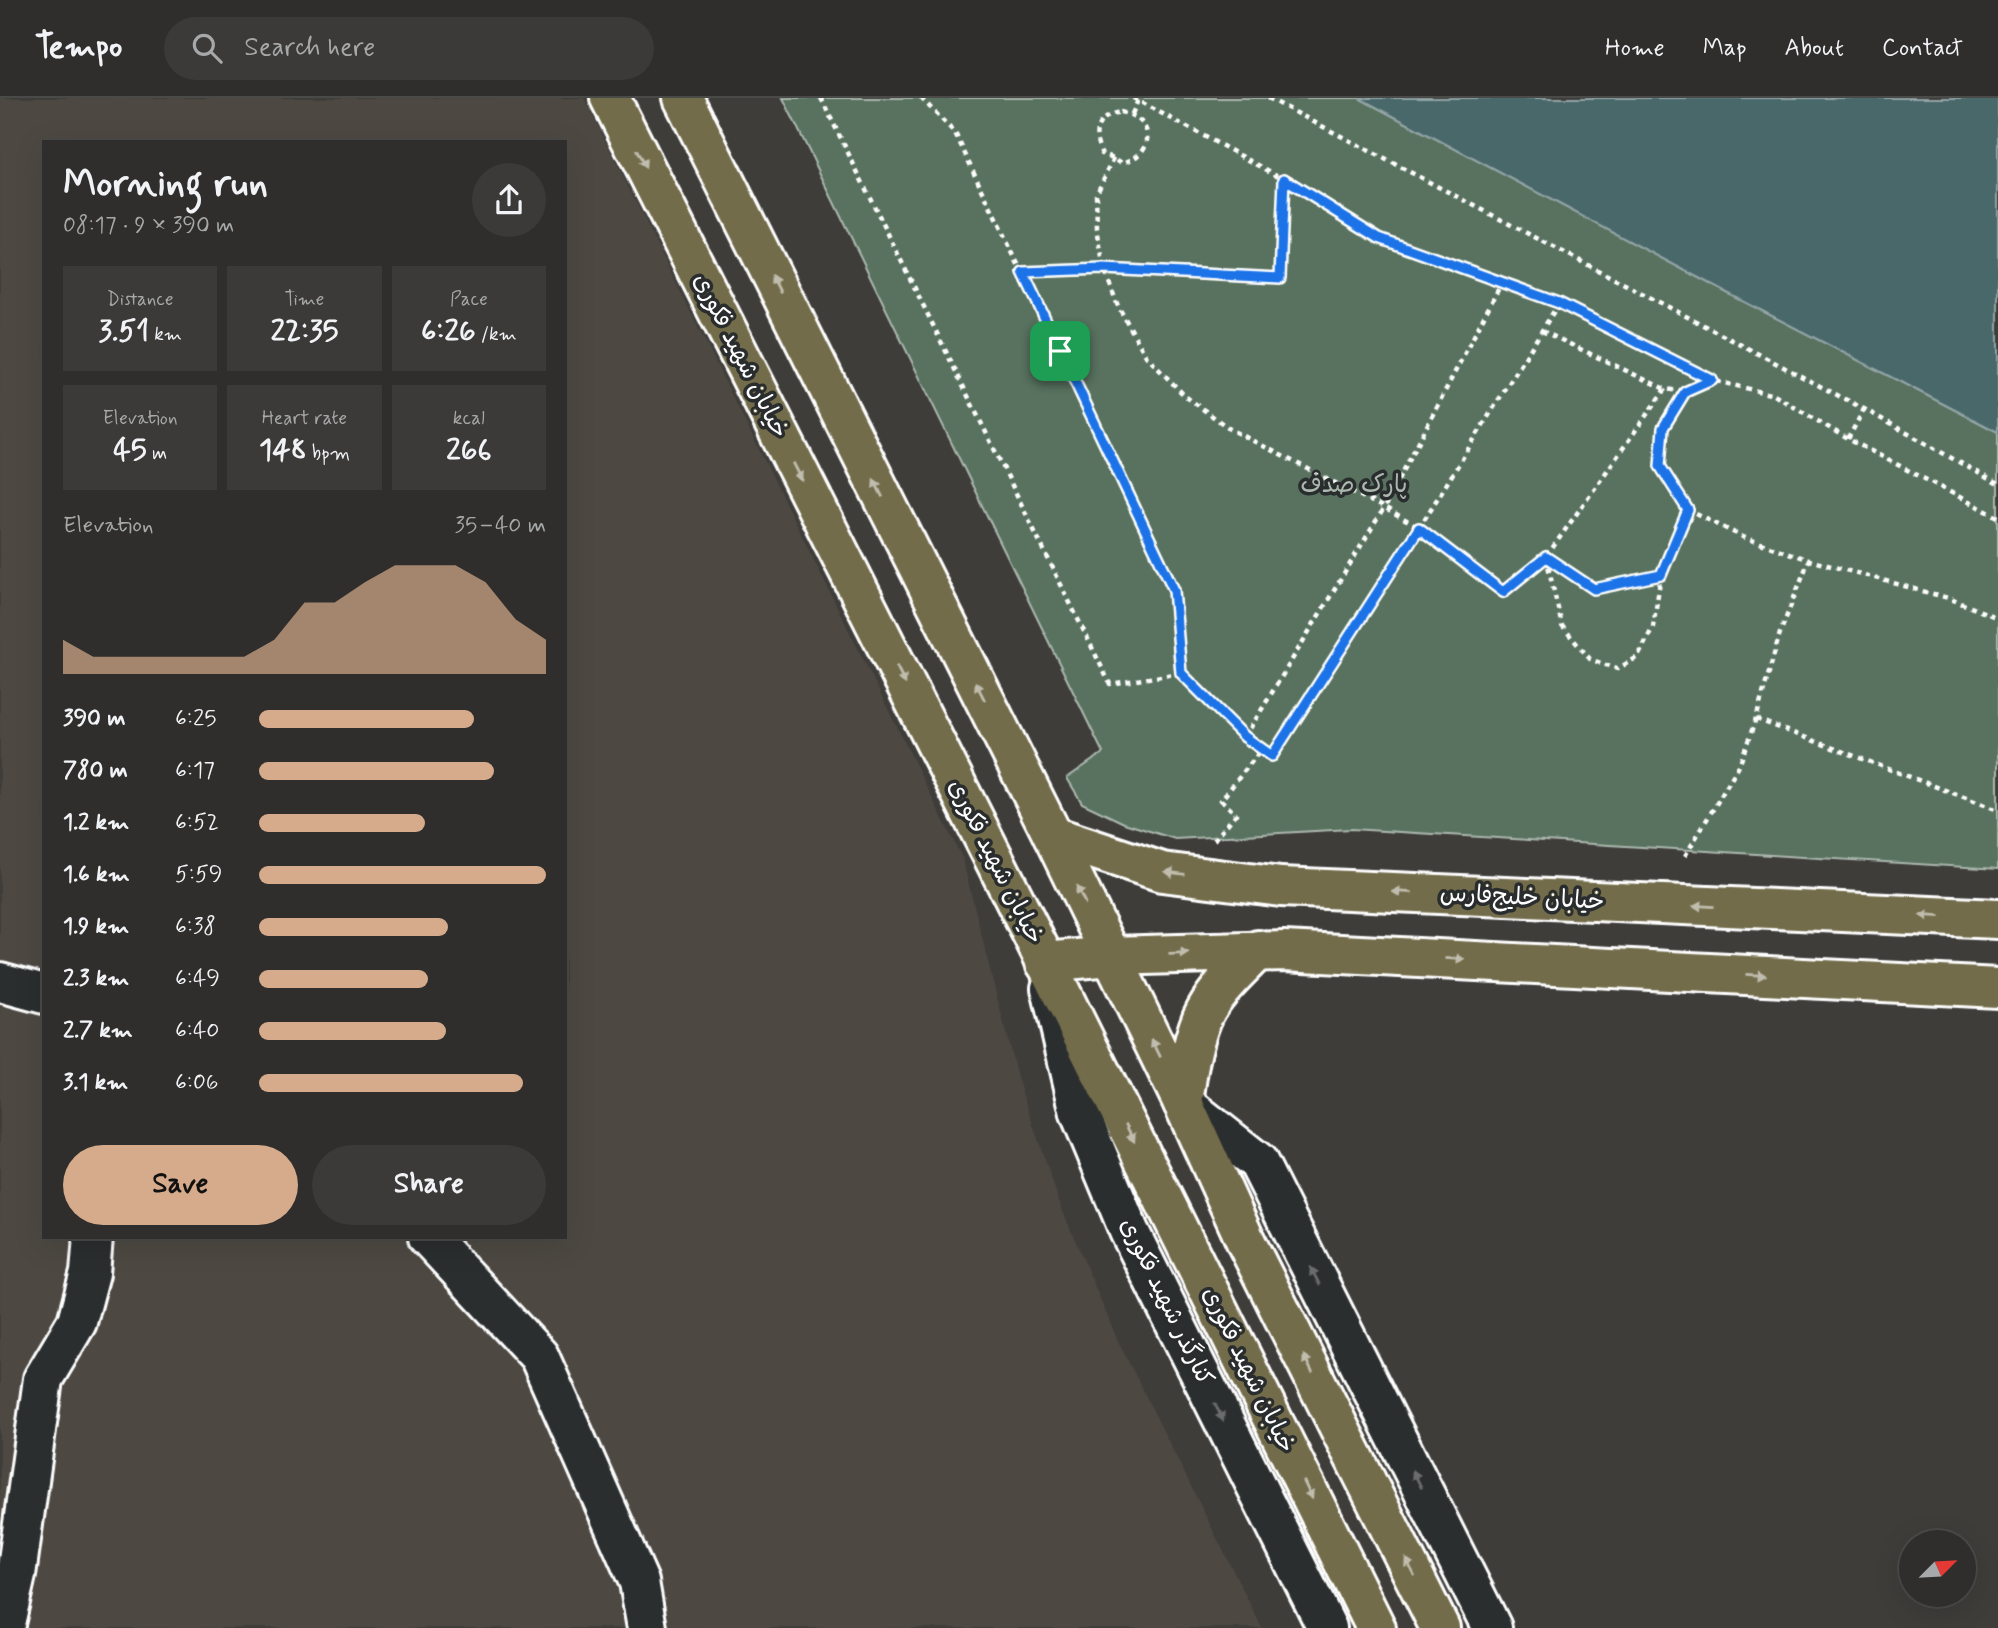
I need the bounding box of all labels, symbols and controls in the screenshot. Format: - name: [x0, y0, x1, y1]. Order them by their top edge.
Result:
- search box: [164, 17, 654, 80]
- text: Tempo: [35, 26, 122, 70]
- icon: search: [188, 29, 226, 67]
- text: Search here: [244, 31, 375, 65]
- text: Home: [1605, 33, 1665, 64]
- text: Map: [1703, 33, 1747, 64]
- text: About: [1785, 33, 1844, 64]
- text: Contact: [1882, 33, 1963, 64]
- one-way arrow: [635, 149, 646, 169]
- text: Morning run: [63, 160, 268, 209]
- button: share: [472, 163, 546, 237]
- text: 08:17 · 9 × 390 m: [63, 211, 234, 241]
- street label: خیابان شهید فکوری: [685, 268, 795, 444]
- one-way arrow: [771, 274, 782, 294]
- text: Distance: [107, 287, 174, 312]
- text: Time: [285, 287, 324, 312]
- text: Pace: [450, 287, 488, 312]
- text: 3.51: [98, 312, 149, 351]
- text: 22:35: [270, 312, 339, 351]
- text: 6:26: [421, 312, 476, 351]
- pin: [1030, 321, 1090, 381]
- text: km: [149, 322, 182, 347]
- text: /km: [476, 322, 517, 347]
- icon: arrive: [1041, 332, 1079, 370]
- text: Elevation: [103, 406, 178, 431]
- text: Heart rate: [262, 406, 347, 431]
- text: kcal: [453, 406, 485, 431]
- text: 45: [113, 431, 147, 470]
- text: 148: [259, 431, 307, 470]
- text: 266: [446, 431, 492, 470]
- text: m: [147, 441, 167, 466]
- text: bpm: [307, 441, 350, 466]
- one-way arrow: [792, 462, 804, 482]
- park label: پارک صدف: [1301, 470, 1407, 501]
- one-way arrow: [873, 478, 884, 498]
- text: Elevation: [63, 511, 154, 541]
- text: 35–40 m: [455, 511, 546, 541]
- one-way arrow: [895, 665, 906, 685]
- one-way arrow: [975, 681, 986, 701]
- text: 390 m: [63, 704, 125, 734]
- text: 6:25: [175, 704, 216, 734]
- text: 780 m: [63, 756, 128, 786]
- text: 6:17: [175, 756, 215, 786]
- street label: خیابان شهید فکوری: [940, 774, 1050, 950]
- text: 1.2 km: [63, 808, 129, 838]
- text: 6:52: [175, 808, 219, 838]
- text: 1.6 km: [63, 860, 130, 890]
- text: 5:59: [175, 860, 222, 890]
- one-way arrow: [1164, 868, 1186, 879]
- street label: خیابان خلیج‌فارس: [1439, 878, 1605, 918]
- one-way arrow: [1075, 885, 1087, 905]
- one-way arrow: [1391, 887, 1413, 898]
- one-way arrow: [1691, 900, 1713, 911]
- one-way arrow: [1919, 911, 1941, 922]
- text: 1.9 km: [63, 912, 129, 942]
- text: 6:38: [175, 912, 216, 942]
- one-way arrow: [1168, 948, 1190, 959]
- one-way arrow: [1444, 953, 1466, 964]
- text: 2.3 km: [63, 964, 129, 994]
- text: 6:49: [175, 964, 220, 994]
- one-way arrow: [1745, 970, 1767, 981]
- text: 2.7 km: [63, 1016, 133, 1046]
- text: 6:40: [175, 1016, 219, 1046]
- one-way arrow: [1150, 1038, 1161, 1058]
- text: 3.1 km: [63, 1068, 128, 1098]
- text: 6:06: [175, 1068, 219, 1098]
- one-way arrow: [1124, 1123, 1135, 1143]
- button: Save: [63, 1145, 298, 1225]
- button: Share: [312, 1145, 546, 1225]
- street label: کنارگذر شهید فکوری: [1112, 1213, 1220, 1391]
- one-way arrow: [1310, 1266, 1321, 1286]
- street label: خیابان شهید فکوری: [1194, 1282, 1302, 1458]
- one-way arrow: [1302, 1354, 1313, 1374]
- one-way arrow: [1214, 1402, 1225, 1422]
- one-way arrow: [1412, 1469, 1423, 1489]
- one-way arrow: [1302, 1480, 1313, 1500]
- north arrow: [1899, 1530, 1976, 1606]
- map controls: [1899, 1530, 1976, 1607]
- one-way arrow: [1404, 1557, 1415, 1577]

